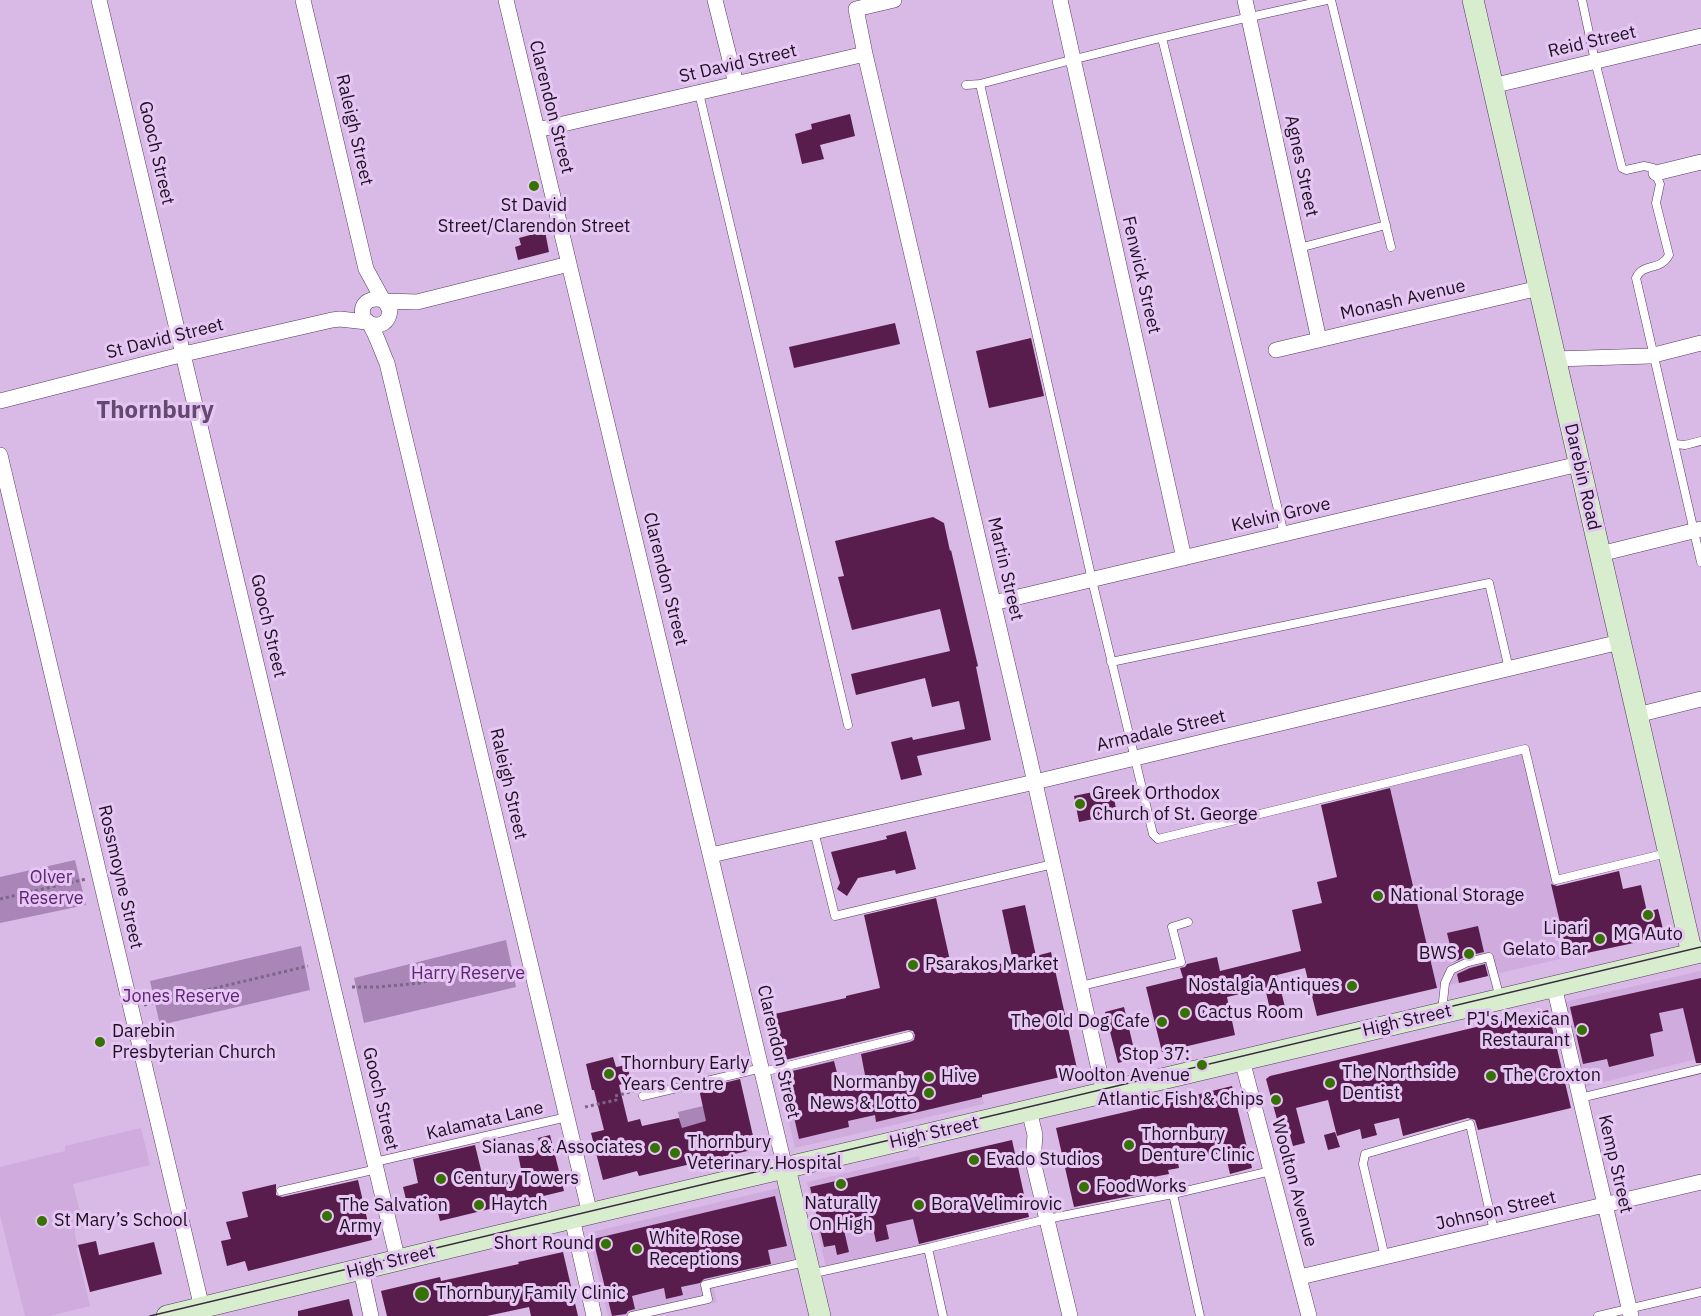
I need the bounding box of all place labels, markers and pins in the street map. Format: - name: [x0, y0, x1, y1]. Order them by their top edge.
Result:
- marker: St David Street/Clarendon Street: [527, 179, 541, 193]
- place label: St David Street/Clarendon Street: [438, 195, 630, 238]
- place label: Greek Orthodox Church of St. George: [1092, 783, 1258, 826]
- marker: Greek Orthodox Church of St. George: [1073, 797, 1087, 811]
- place label: National Storage: [1390, 885, 1524, 907]
- marker: National Storage: [1371, 889, 1385, 903]
- marker: MG Auto: [1641, 908, 1655, 922]
- place label: Lipari Gelato Bar: [1503, 918, 1588, 960]
- place label: MG Auto: [1613, 924, 1683, 946]
- marker: Lipari Gelato Bar: [1593, 932, 1607, 946]
- place label: BWS: [1419, 943, 1457, 965]
- marker: BWS: [1462, 947, 1476, 961]
- place label: Psarakos Market: [925, 954, 1059, 976]
- marker: Psarakos Market: [906, 958, 920, 972]
- place label: Nostalgia Antiques: [1188, 975, 1340, 997]
- marker: Nostalgia Antiques: [1345, 979, 1359, 993]
- place label: Cactus Room: [1197, 1002, 1304, 1024]
- marker: Cactus Room: [1178, 1006, 1192, 1020]
- place label: PJ's Mexican Restaurant: [1466, 1009, 1570, 1052]
- place label: The Old Dog Cafe: [1011, 1011, 1150, 1033]
- marker: The Old Dog Cafe: [1155, 1015, 1169, 1029]
- place label: Darebin Presbyterian Church: [112, 1021, 276, 1064]
- marker: PJ's Mexican Restaurant: [1575, 1023, 1589, 1037]
- marker: Darebin Presbyterian Church: [93, 1035, 107, 1049]
- place label: Stop 37: Woolton Avenue: [1058, 1044, 1190, 1086]
- place label: Thornbury Early Years Centre: [621, 1053, 750, 1096]
- marker: Stop 37: Woolton Avenue: [1195, 1058, 1209, 1072]
- place label: The Northside Dentist: [1342, 1062, 1456, 1104]
- place label: The Croxton: [1503, 1065, 1601, 1087]
- place label: Hive: [941, 1066, 977, 1088]
- marker: Thornbury Early Years Centre: [602, 1067, 616, 1081]
- marker: The Croxton: [1484, 1069, 1498, 1083]
- marker: Hive: [922, 1070, 936, 1084]
- place label: Normanby News & Lotto: [810, 1072, 917, 1114]
- marker: The Northside Dentist: [1323, 1076, 1337, 1090]
- marker: Normanby News & Lotto: [922, 1086, 936, 1100]
- place label: Atlantic Fish & Chips: [1098, 1089, 1264, 1111]
- marker: Atlantic Fish & Chips: [1269, 1093, 1283, 1107]
- place label: Thornbury Denture Clinic: [1141, 1124, 1255, 1166]
- place label: Thornbury Veterinary Hospital: [687, 1132, 842, 1174]
- place label: Sianas & Associates: [482, 1137, 643, 1159]
- marker: Thornbury Denture Clinic: [1122, 1138, 1136, 1152]
- marker: Sianas & Associates: [648, 1141, 662, 1155]
- marker: Thornbury Veterinary Hospital: [668, 1146, 682, 1160]
- place label: Evado Studios: [986, 1149, 1100, 1171]
- marker: Evado Studios: [967, 1153, 981, 1167]
- place label: Century Towers: [453, 1168, 579, 1190]
- marker: Century Towers: [434, 1172, 448, 1186]
- place label: FoodWorks: [1096, 1176, 1187, 1198]
- marker: Naturally On High: [834, 1177, 848, 1191]
- marker: FoodWorks: [1077, 1180, 1091, 1194]
- place label: Naturally On High: [804, 1193, 878, 1236]
- place label: Haytch: [491, 1194, 548, 1216]
- place label: Bora Velimirovic: [931, 1194, 1062, 1216]
- place label: The Salvation Army: [339, 1195, 448, 1238]
- marker: Haytch: [472, 1198, 486, 1212]
- marker: Bora Velimirovic: [912, 1198, 926, 1212]
- marker: The Salvation Army: [320, 1209, 334, 1223]
- place label: St Mary’s School: [54, 1210, 188, 1232]
- marker: St Mary’s School: [35, 1214, 49, 1228]
- place label: White Rose Receptions: [649, 1228, 740, 1270]
- place label: Short Round: [494, 1233, 594, 1255]
- marker: Short Round: [599, 1237, 613, 1251]
- marker: White Rose Receptions: [630, 1242, 644, 1256]
- place label: Thornbury Family Clinic: [436, 1283, 626, 1305]
- marker: Thornbury Family Clinic: [413, 1285, 431, 1303]

